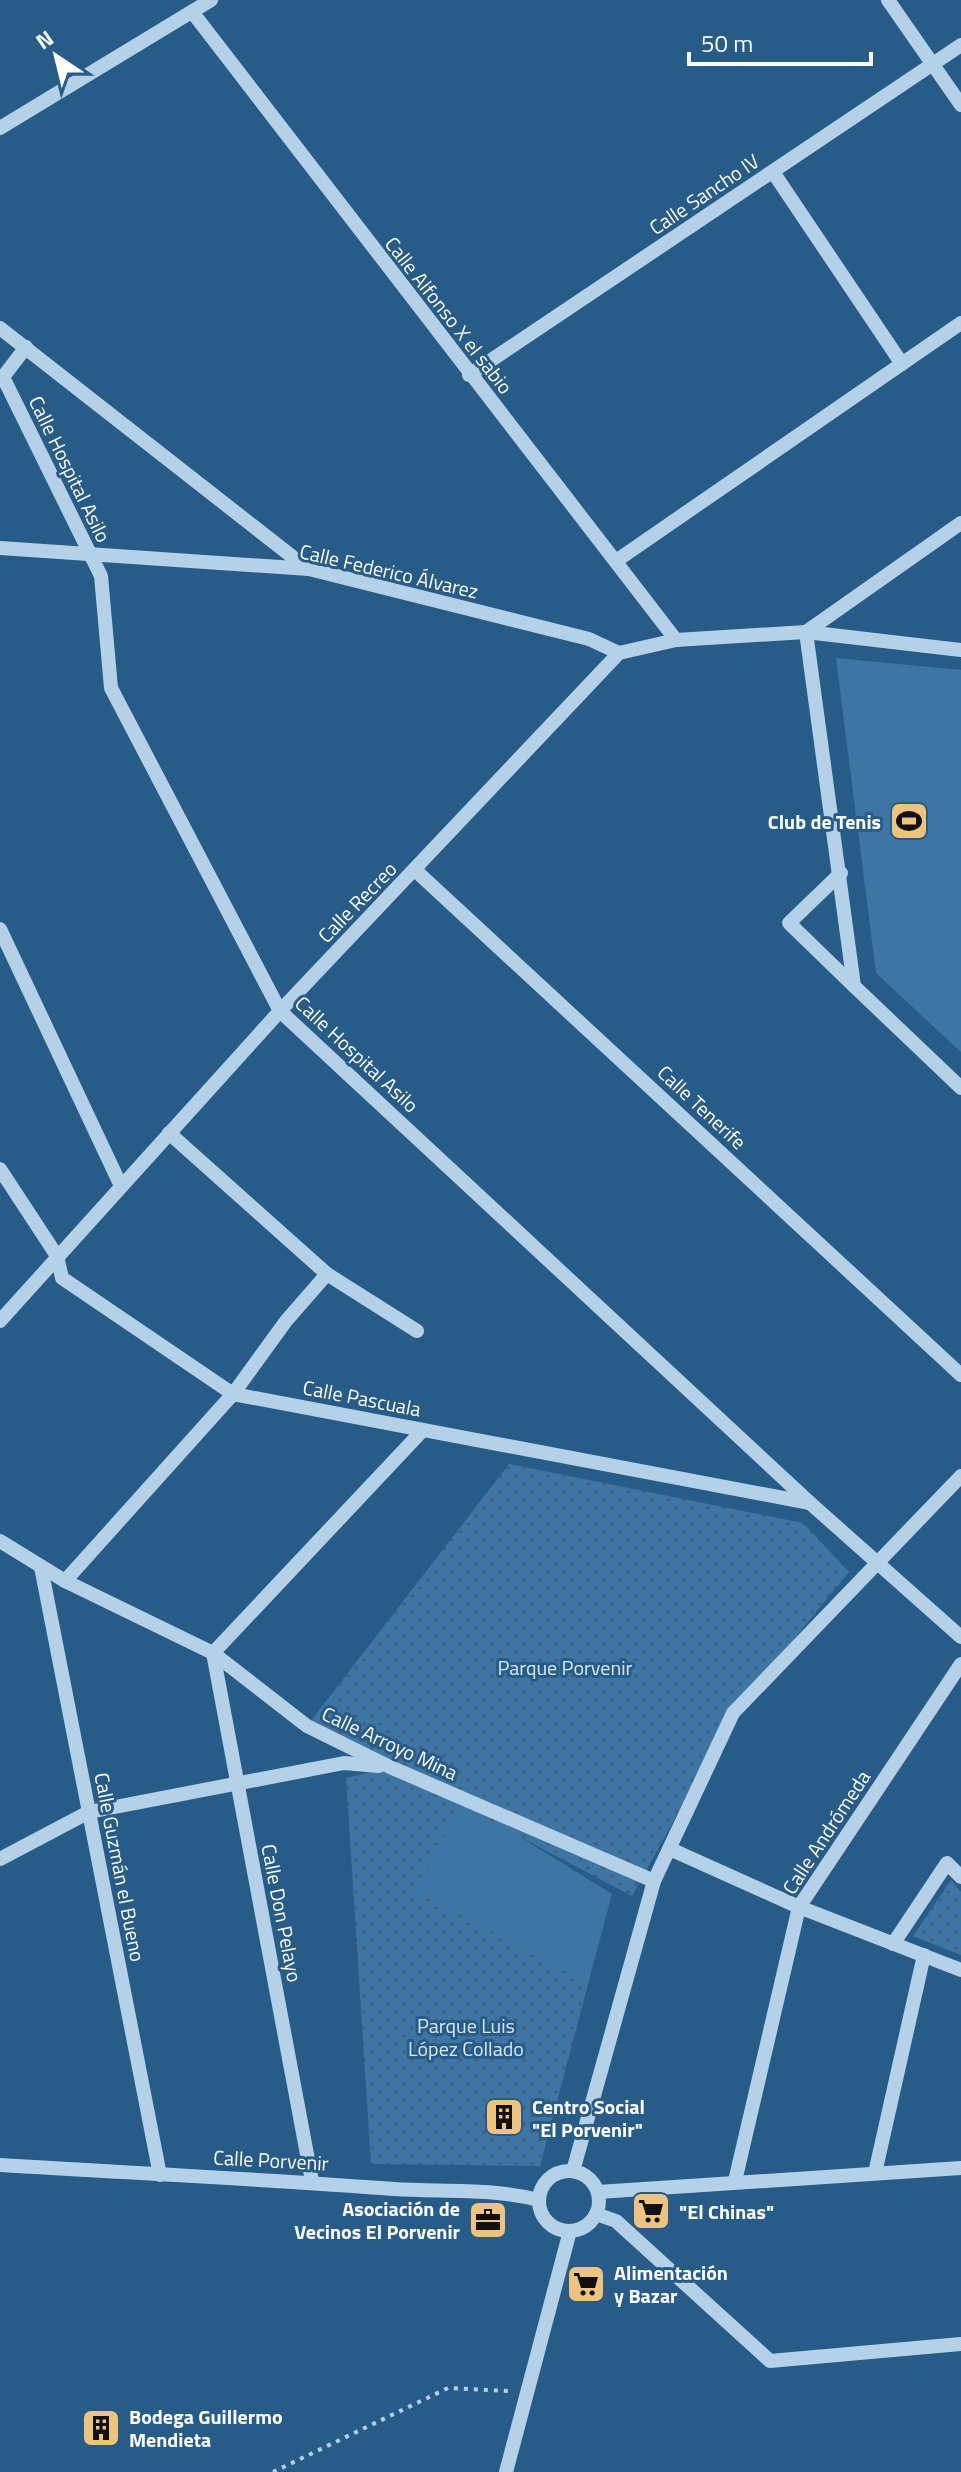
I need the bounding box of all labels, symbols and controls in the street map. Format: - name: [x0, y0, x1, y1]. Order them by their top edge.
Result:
- north arrow: [16, 16, 96, 96]
- scale bar: [689, 16, 871, 66]
- text: N: [29, 21, 61, 58]
- text: 50 m: [701, 25, 753, 61]
- street label: Calle Sancho IV: [643, 145, 766, 242]
- street label: Calle Alfonso X el sabio: [377, 230, 521, 400]
- street label: Calle Hospital Asilo: [21, 390, 119, 548]
- street label: Calle Federico Álvarez: [297, 535, 481, 607]
- sports icon: Club de Tenis: [888, 800, 930, 842]
- place label: Club de Tenis: [768, 806, 881, 837]
- street label: Calle Recreo: [310, 854, 404, 950]
- street label: Calle Hospital Asilo: [288, 988, 426, 1120]
- street label: Calle Tenerife: [650, 1057, 754, 1157]
- street label: Calle Pascuala: [300, 1371, 424, 1425]
- park label: Parque Porvenir: [498, 1652, 633, 1683]
- street label: Calle Arroyo Mina: [317, 1698, 463, 1788]
- street label: Calle Andrómeda: [774, 1764, 878, 1900]
- street label: Calle Guzmán el Bueno: [86, 1770, 154, 1964]
- street label: Calle Don Pelayo: [253, 1841, 311, 1985]
- park label: Parque Luis López Collado: [408, 2010, 524, 2064]
- place label: Centro Social "El Porvenir": [532, 2091, 645, 2145]
- building icon: Centro Social "El Porvenir": [483, 2096, 525, 2138]
- street label: Calle Porvenir: [213, 2141, 330, 2179]
- supermarket icon: "El Chinas": [630, 2190, 672, 2232]
- place label: Asociación de Vecinos El Porvenir: [294, 2193, 461, 2247]
- place label: "El Chinas": [679, 2196, 774, 2227]
- office icon: Asociación de Vecinos El Porvenir: [467, 2199, 509, 2241]
- place label: Alimentación y Bazar: [614, 2257, 728, 2311]
- supermarket icon: Alimentación y Bazar: [565, 2263, 607, 2305]
- place label: Bodega Guillermo Mendieta: [129, 2401, 283, 2455]
- building icon: Bodega Guillermo Mendieta: [80, 2407, 122, 2449]

